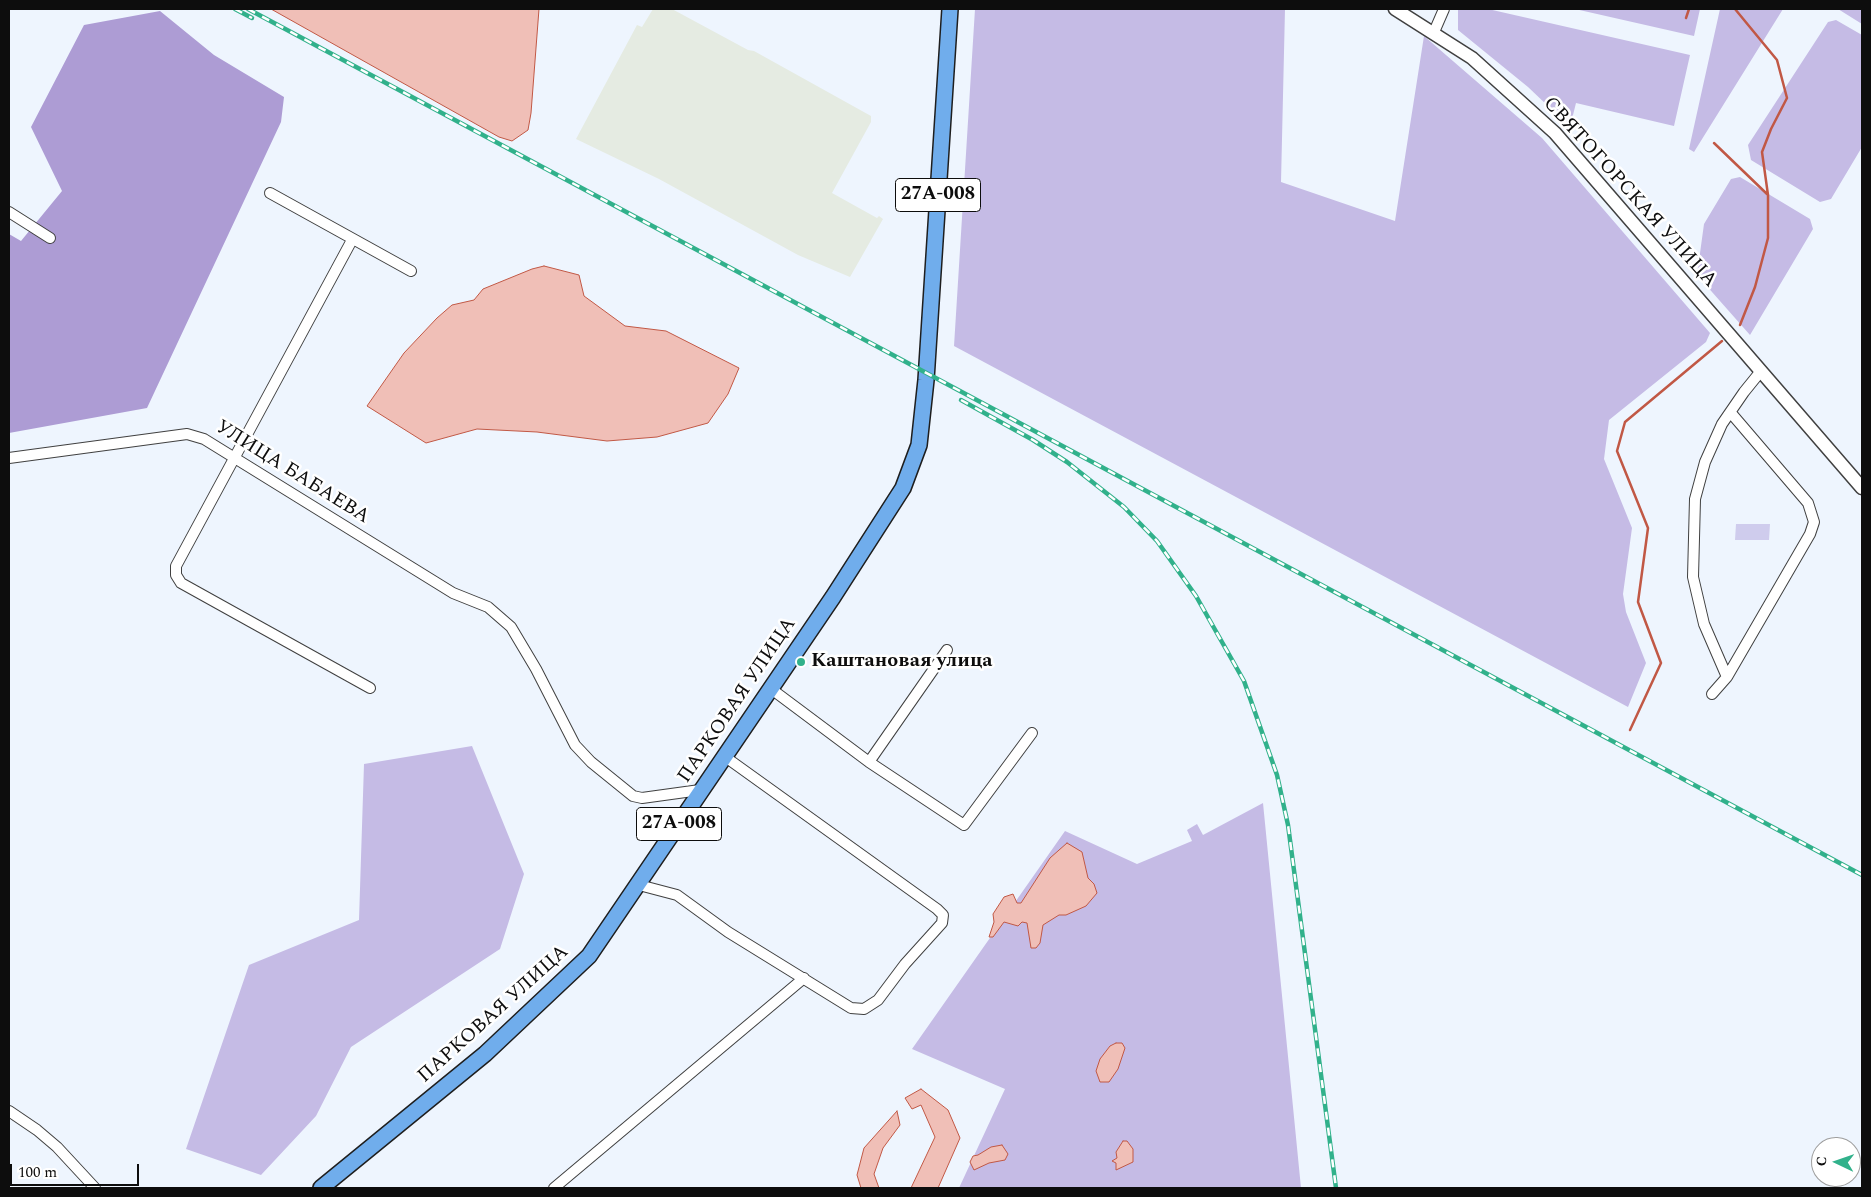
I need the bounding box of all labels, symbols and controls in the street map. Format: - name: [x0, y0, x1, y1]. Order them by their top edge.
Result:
- street label: СВЯТОГОРСКАЯ УЛИЦА: [1537, 93, 1721, 293]
- road number: 27А-008: [896, 178, 980, 212]
- street label: УЛИЦА БАБАЕВА: [211, 416, 373, 530]
- street label: ПАРКОВАЯ УЛИЦА: [674, 614, 802, 788]
- place label: Каштановая улица: [811, 650, 993, 674]
- marker: Каштановая улица: [795, 656, 807, 668]
- road number: 27А-008: [636, 808, 722, 841]
- street label: ПАРКОВАЯ УЛИЦА: [414, 941, 574, 1089]
- north arrow: [1811, 1137, 1861, 1187]
- scale bar: [12, 1154, 141, 1186]
- text: С: [1811, 1156, 1832, 1167]
- text: 100 m: [18, 1161, 57, 1184]

